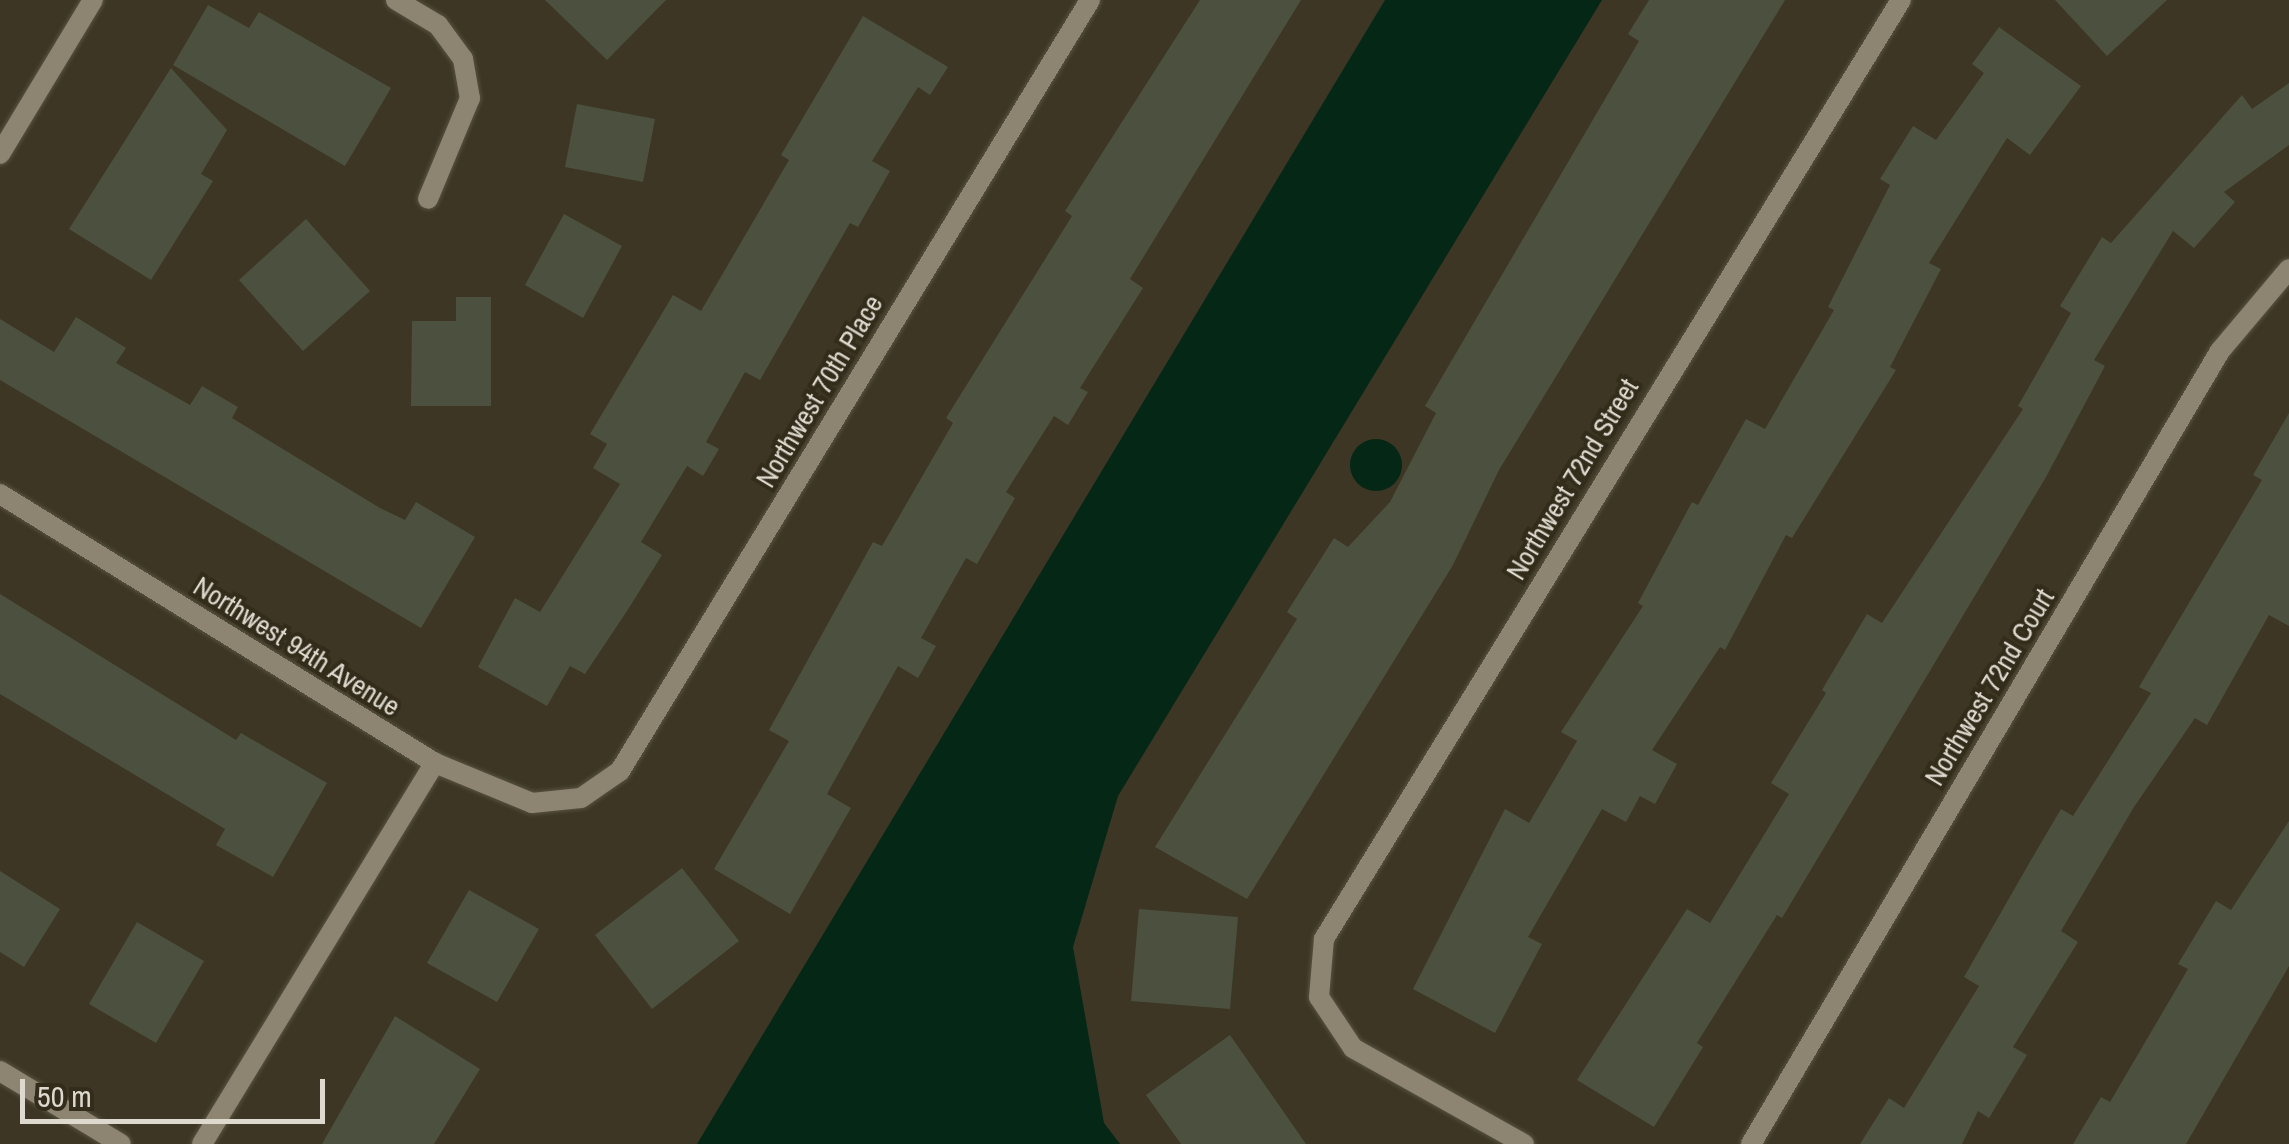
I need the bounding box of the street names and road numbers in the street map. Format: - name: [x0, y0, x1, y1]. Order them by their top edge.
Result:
- street label: Northwest 70th Place: [748, 289, 890, 493]
- street label: Northwest 72nd Street: [1499, 372, 1645, 586]
- street label: Northwest 94th Avenue: [187, 569, 407, 723]
- street label: Northwest 72nd Court: [1917, 583, 2061, 791]

